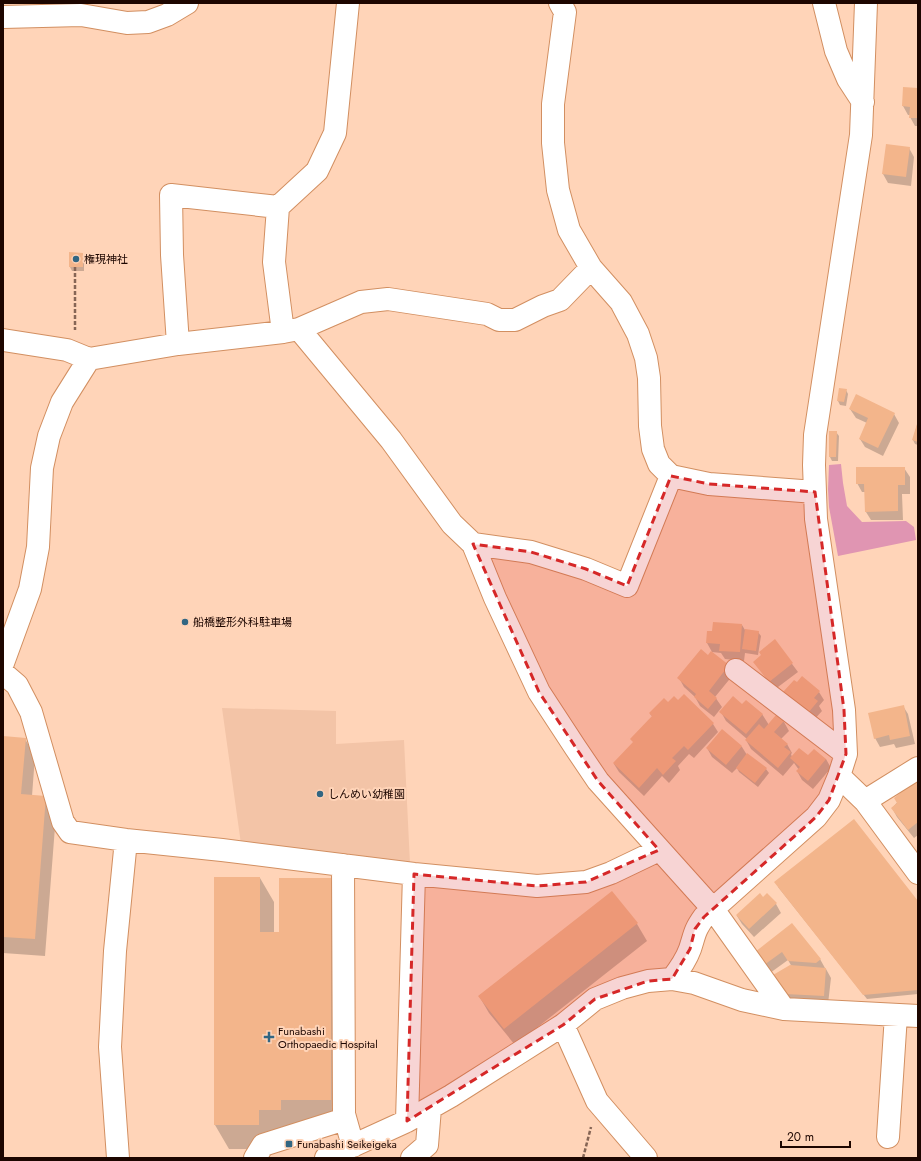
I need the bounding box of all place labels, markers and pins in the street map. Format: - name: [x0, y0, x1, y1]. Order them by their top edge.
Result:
- place label: 権現神社: [84, 251, 128, 267]
- marker: 権現神社: [71, 254, 81, 264]
- place label: 船橋整形外科駐車場: [193, 614, 292, 630]
- marker: 船橋整形外科駐車場: [180, 617, 190, 627]
- place label: しんめい幼稚園: [328, 786, 405, 802]
- marker: しんめい幼稚園: [315, 789, 325, 799]
- place label: Funabashi Orthopaedic Hospital: [278, 1023, 378, 1052]
- marker: Funabashi Orthopaedic Hospital: [263, 1031, 275, 1043]
- place label: Funabashi Seikeigeka: [297, 1136, 397, 1152]
- marker: Funabashi Seikeigeka: [284, 1139, 294, 1149]

